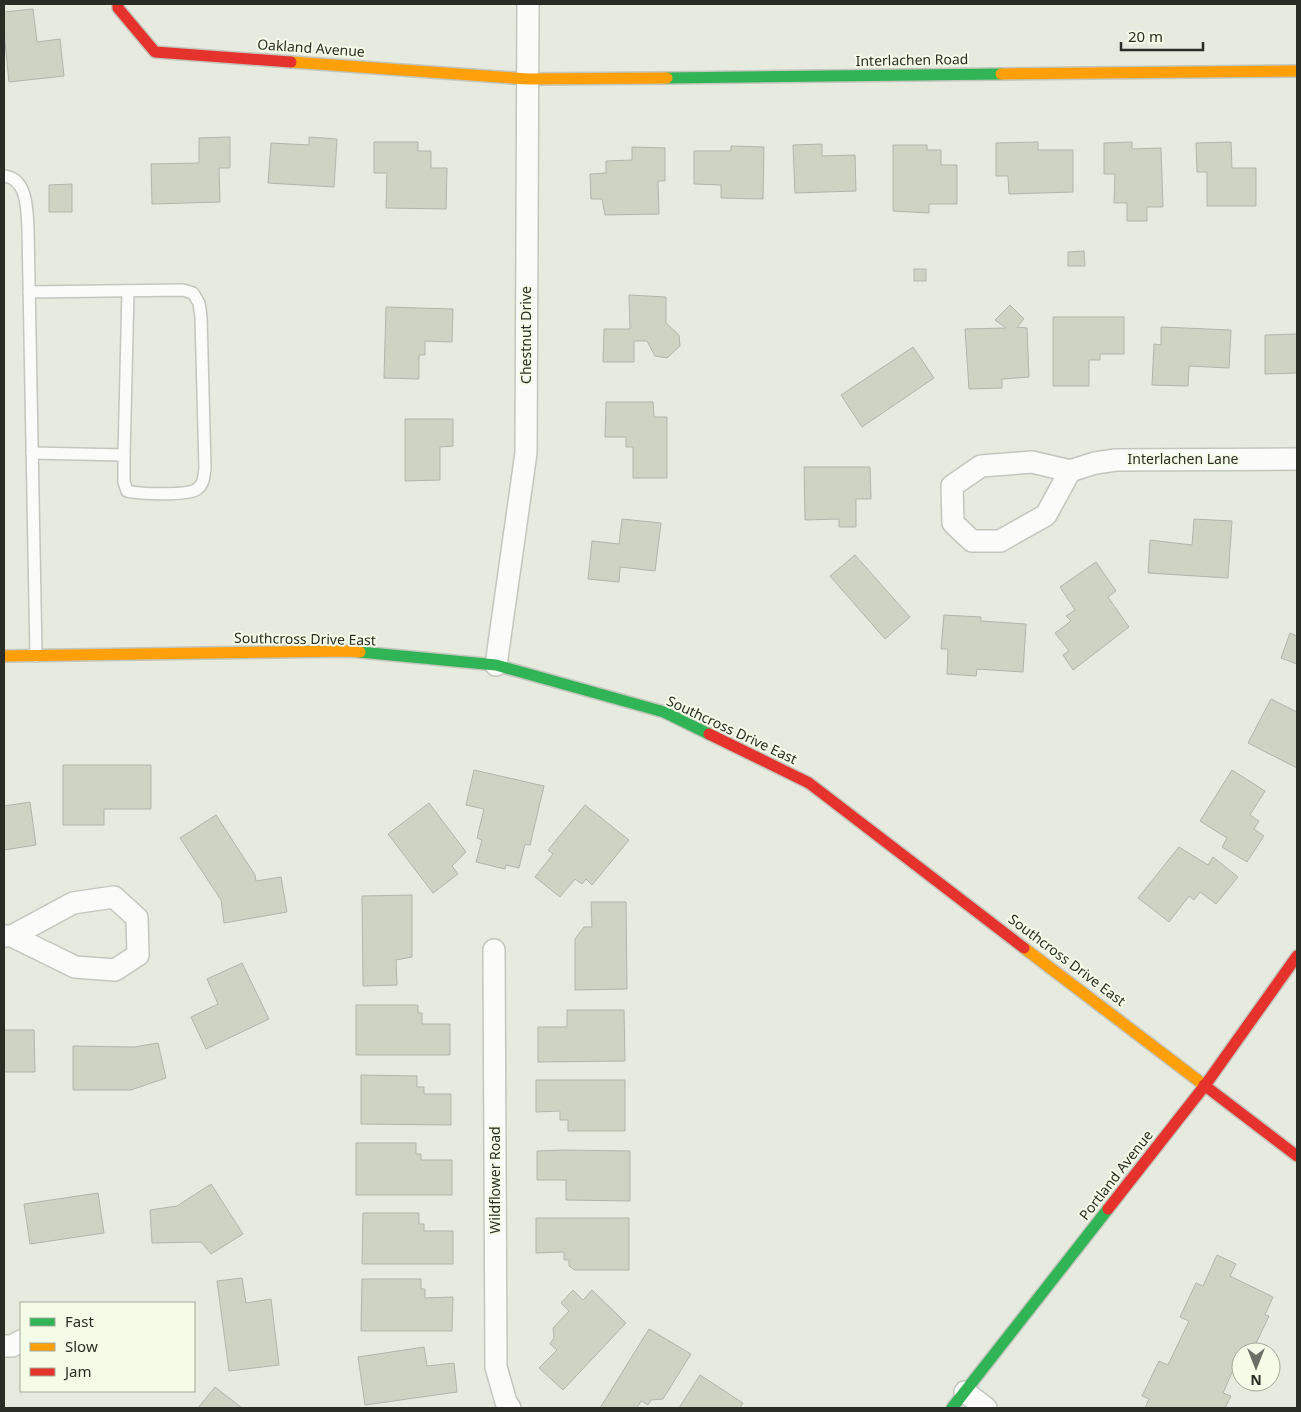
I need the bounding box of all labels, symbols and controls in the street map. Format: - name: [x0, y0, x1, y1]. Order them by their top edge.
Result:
- scale bar: [1121, 20, 1204, 52]
- text: 20 m: [1128, 26, 1163, 46]
- street label: Oakland Avenue: [257, 34, 366, 61]
- street label: Interlachen Road: [855, 49, 969, 70]
- street label: Chestnut Drive: [516, 286, 535, 384]
- street label: Interlachen Lane: [1128, 449, 1239, 468]
- street label: Southcross Drive East: [234, 628, 376, 649]
- street label: Southcross Drive East: [664, 691, 801, 768]
- street label: Southcross Drive East: [1005, 909, 1130, 1010]
- street label: Wildflower Road: [485, 1126, 504, 1234]
- street label: Portland Avenue: [1074, 1126, 1157, 1224]
- legend: [20, 1302, 195, 1392]
- text: Fast: [65, 1311, 94, 1331]
- text: Slow: [65, 1336, 98, 1356]
- north arrow: [1231, 1342, 1281, 1392]
- text: Jam: [63, 1361, 92, 1381]
- text: N: [1250, 1371, 1262, 1390]

